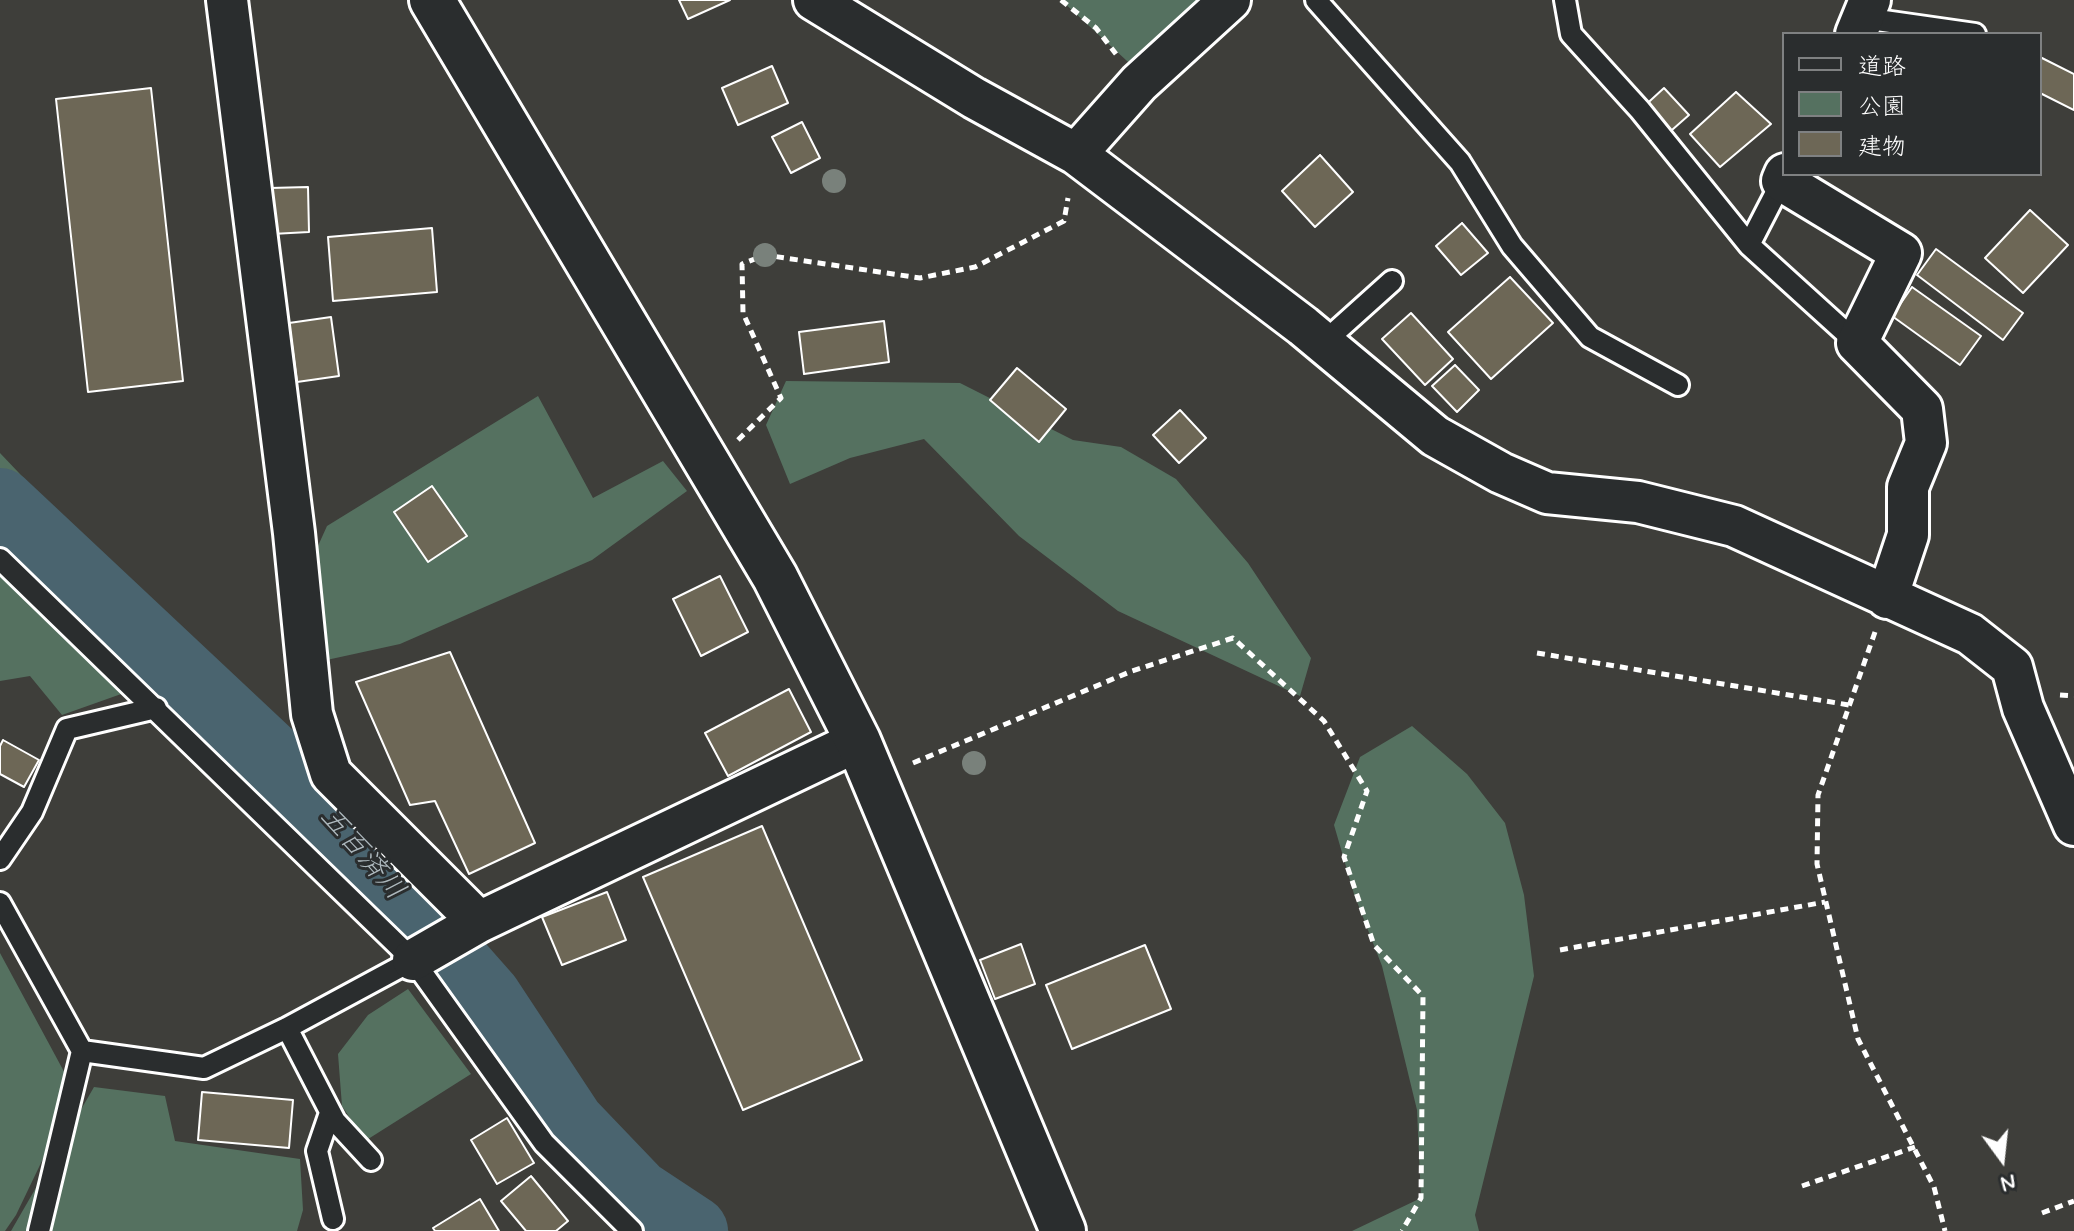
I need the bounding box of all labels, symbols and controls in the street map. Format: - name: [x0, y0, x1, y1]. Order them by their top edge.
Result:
- legend: [1782, 32, 2042, 176]
- text: 道路: [1858, 52, 1906, 83]
- text: 公園: [1858, 92, 1906, 123]
- text: 建物: [1858, 132, 1906, 163]
- water label: 五百済川: [312, 802, 410, 908]
- north arrow: [1962, 1119, 2042, 1199]
- text: N: [1998, 1167, 2019, 1198]

